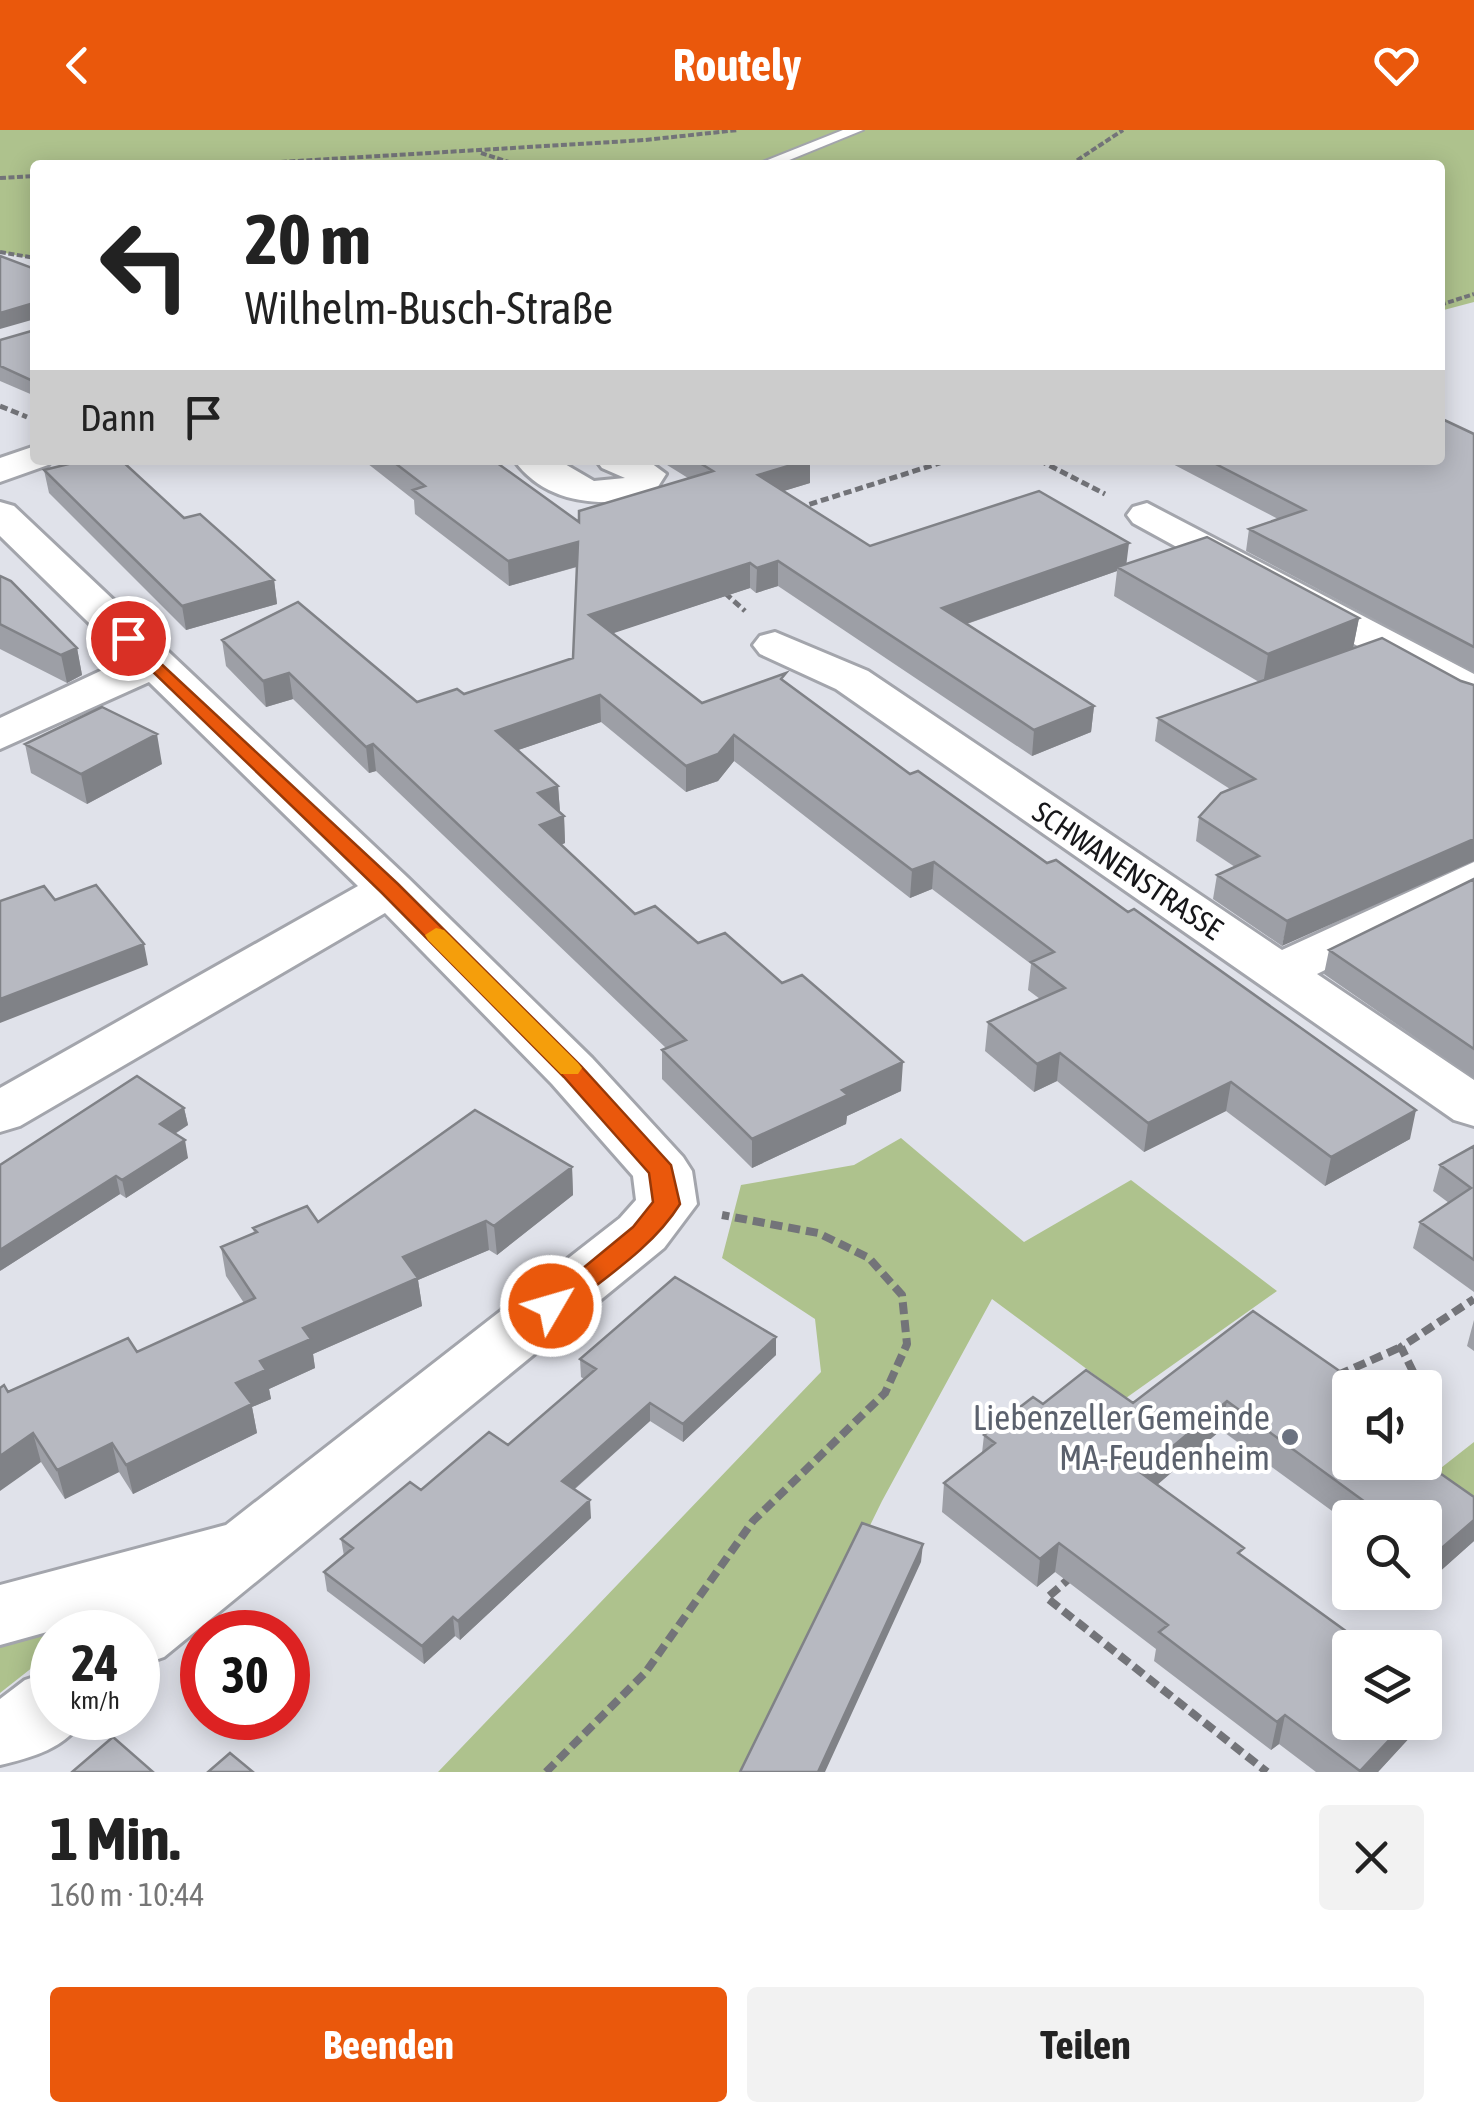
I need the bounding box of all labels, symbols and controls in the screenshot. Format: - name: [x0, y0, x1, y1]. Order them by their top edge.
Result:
- icon: back: [50, 38, 105, 93]
- icon: heart: [1369, 38, 1424, 93]
- text: Routely: [673, 39, 801, 91]
- text: 20 m: [245, 199, 371, 279]
- icon: left: [80, 200, 210, 330]
- text: Wilhelm-Busch-Straße: [245, 282, 613, 334]
- icon: arrive: [176, 390, 231, 445]
- text: Dann: [80, 396, 156, 439]
- pin: [86, 596, 171, 681]
- icon: arrive: [101, 611, 156, 666]
- street label: SCHWANENSTRASSE: [1027, 794, 1229, 946]
- position arrow: [499, 1254, 603, 1358]
- map controls: [1332, 1370, 1442, 1740]
- button: sound: [1332, 1370, 1442, 1480]
- place label: Liebenzeller Gemeinde MA-Feudenheim: [973, 1397, 1270, 1477]
- marker: Liebenzeller Gemeinde MA-Feudenheim: [1279, 1426, 1301, 1448]
- button: search: [1332, 1500, 1442, 1610]
- speed limit sign: 30: [180, 1610, 310, 1740]
- button: layers: [1332, 1630, 1442, 1740]
- text: 24: [71, 1634, 118, 1692]
- text: km/h: [70, 1686, 120, 1714]
- text: 1 Min.: [50, 1804, 180, 1873]
- button: close: [1319, 1805, 1424, 1910]
- text: 160 m · 10:44: [50, 1876, 205, 1913]
- button: Beenden: [50, 1987, 727, 2102]
- button: Teilen: [747, 1987, 1424, 2102]

